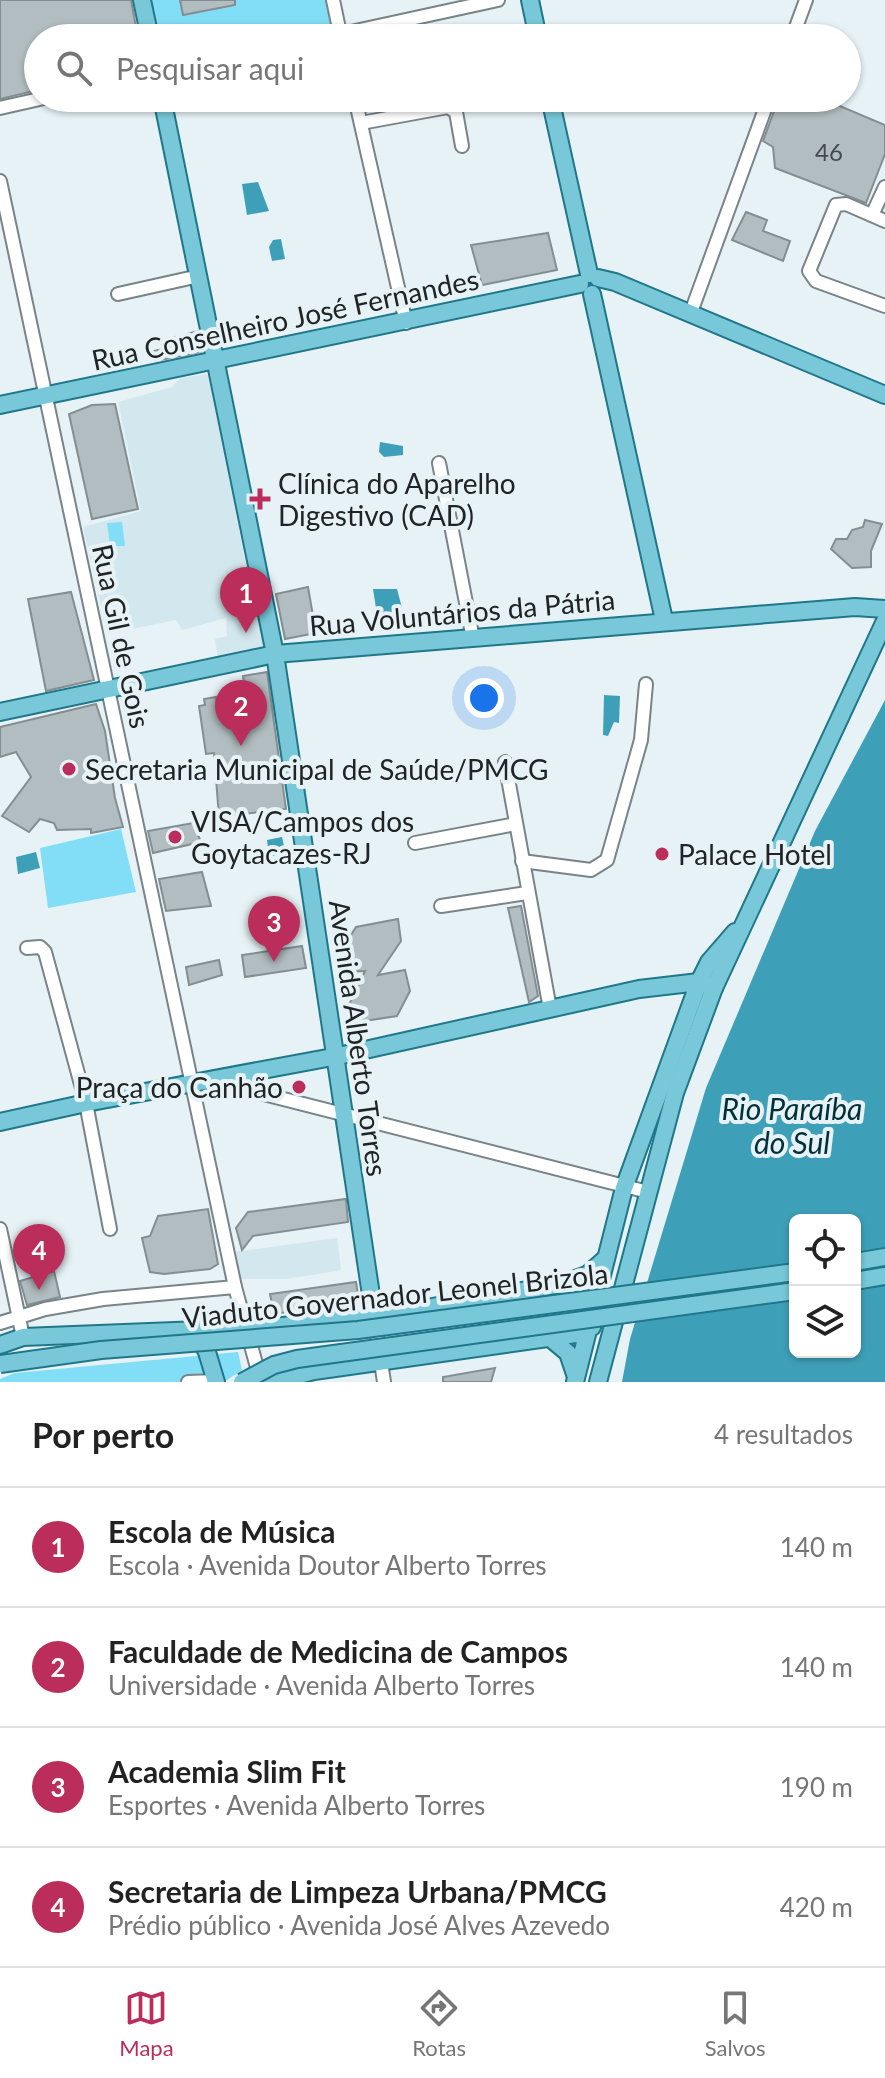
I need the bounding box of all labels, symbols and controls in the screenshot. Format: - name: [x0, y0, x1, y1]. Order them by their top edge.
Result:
- search box: [24, 24, 861, 112]
- icon: search: [52, 46, 96, 90]
- text: Pesquisar aqui: [116, 50, 304, 86]
- house number: 46: [815, 137, 843, 166]
- street label: Rua Conselheiro José Fernandes: [88, 261, 482, 377]
- place label: Clínica do Aparelho Digestivo (CAD): [278, 466, 516, 532]
- marker: Clínica do Aparelho Digestivo (CAD): [249, 488, 271, 510]
- street label: Rua Gil de Gois: [86, 541, 158, 731]
- pin: 1: [220, 567, 272, 633]
- street label: Rua Voluntários da Pátria: [308, 582, 616, 642]
- your location: [464, 678, 504, 718]
- pin: 2: [215, 680, 267, 746]
- place label: Secretaria Municipal de Saúde/PMCG: [85, 752, 549, 786]
- marker: Secretaria Municipal de Saúde/PMCG: [60, 760, 78, 778]
- place label: VISA/Campos dos Goytacazes-RJ: [191, 804, 414, 870]
- marker: VISA/Campos dos Goytacazes-RJ: [166, 828, 184, 846]
- place label: Palace Hotel: [678, 837, 832, 871]
- marker: Palace Hotel: [653, 845, 671, 863]
- pin: 3: [248, 896, 300, 962]
- street label: Avenida Alberto Torres: [323, 898, 395, 1178]
- place label: Praça do Canhão: [76, 1070, 283, 1104]
- marker: Praça do Canhão: [290, 1078, 308, 1096]
- water label: Rio Paraíba do Sul: [722, 1090, 862, 1160]
- map controls: [789, 1214, 861, 1358]
- button: locate: [789, 1214, 861, 1286]
- pin: 4: [13, 1224, 65, 1290]
- street label: Viaduto Governador Leonel Brizola: [180, 1256, 610, 1334]
- button: layers: [789, 1286, 861, 1358]
- text: Por perto: [32, 1414, 174, 1455]
- text: 4 resultados: [714, 1418, 853, 1450]
- text: Escola de Música: [108, 1513, 335, 1549]
- text: 1: [50, 1531, 66, 1563]
- text: 140 m: [780, 1531, 853, 1563]
- text: Escola · Avenida Doutor Alberto Torres: [108, 1549, 547, 1581]
- text: Faculdade de Medicina de Campos: [108, 1633, 568, 1669]
- text: 2: [50, 1651, 66, 1683]
- text: 140 m: [780, 1651, 853, 1683]
- text: Universidade · Avenida Alberto Torres: [108, 1669, 535, 1701]
- text: Academia Slim Fit: [108, 1753, 346, 1789]
- text: 3: [50, 1771, 66, 1803]
- text: 190 m: [780, 1771, 853, 1803]
- text: Esportes · Avenida Alberto Torres: [108, 1789, 485, 1821]
- text: Secretaria de Limpeza Urbana/PMCG: [108, 1873, 607, 1909]
- text: 4: [50, 1891, 66, 1923]
- text: 420 m: [780, 1891, 853, 1923]
- text: Prédio público · Avenida José Alves Azevedo: [108, 1909, 610, 1941]
- tab: Mapa: [119, 1986, 174, 2061]
- tab: Rotas: [412, 1986, 466, 2061]
- tab: Salvos: [705, 1986, 766, 2061]

